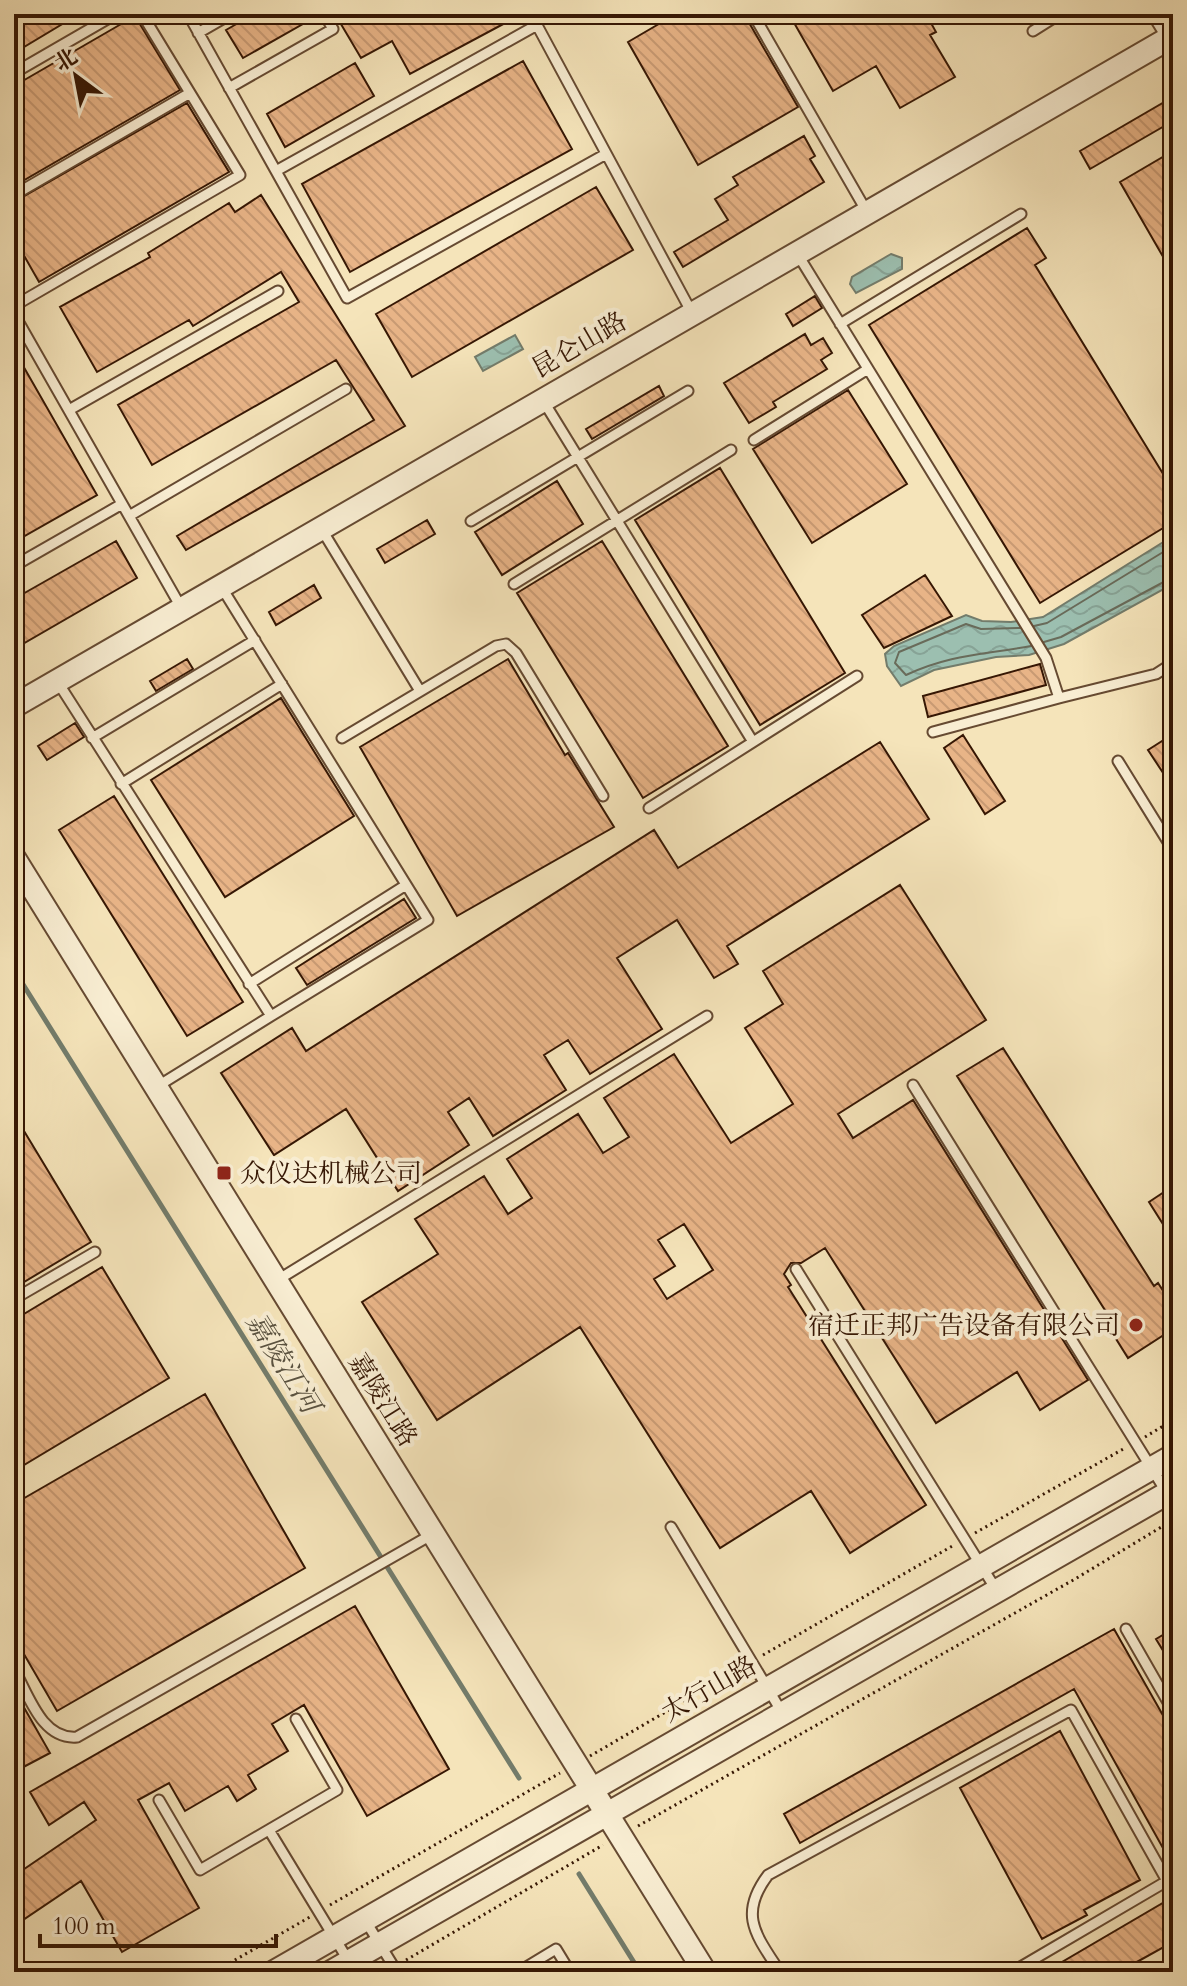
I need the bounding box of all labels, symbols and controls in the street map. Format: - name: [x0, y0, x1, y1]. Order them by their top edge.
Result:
- north arrow: [36, 36, 116, 116]
- text: 北: [49, 41, 83, 78]
- street label: 昆仑山路: [525, 304, 633, 386]
- place label: 众仪达机械公司: [240, 1156, 422, 1191]
- marker: 众仪达机械公司: [215, 1164, 233, 1182]
- water label: 嘉陵江河: [237, 1305, 331, 1425]
- place label: 宿迁正邦广告设备有限公司: [808, 1308, 1120, 1343]
- marker: 宿迁正邦广告设备有限公司: [1127, 1316, 1145, 1334]
- street label: 嘉陵江路: [341, 1347, 425, 1453]
- street label: 太行山路: [655, 1648, 763, 1730]
- scale bar: [40, 1898, 276, 1948]
- text: 100 m: [52, 1910, 116, 1943]

